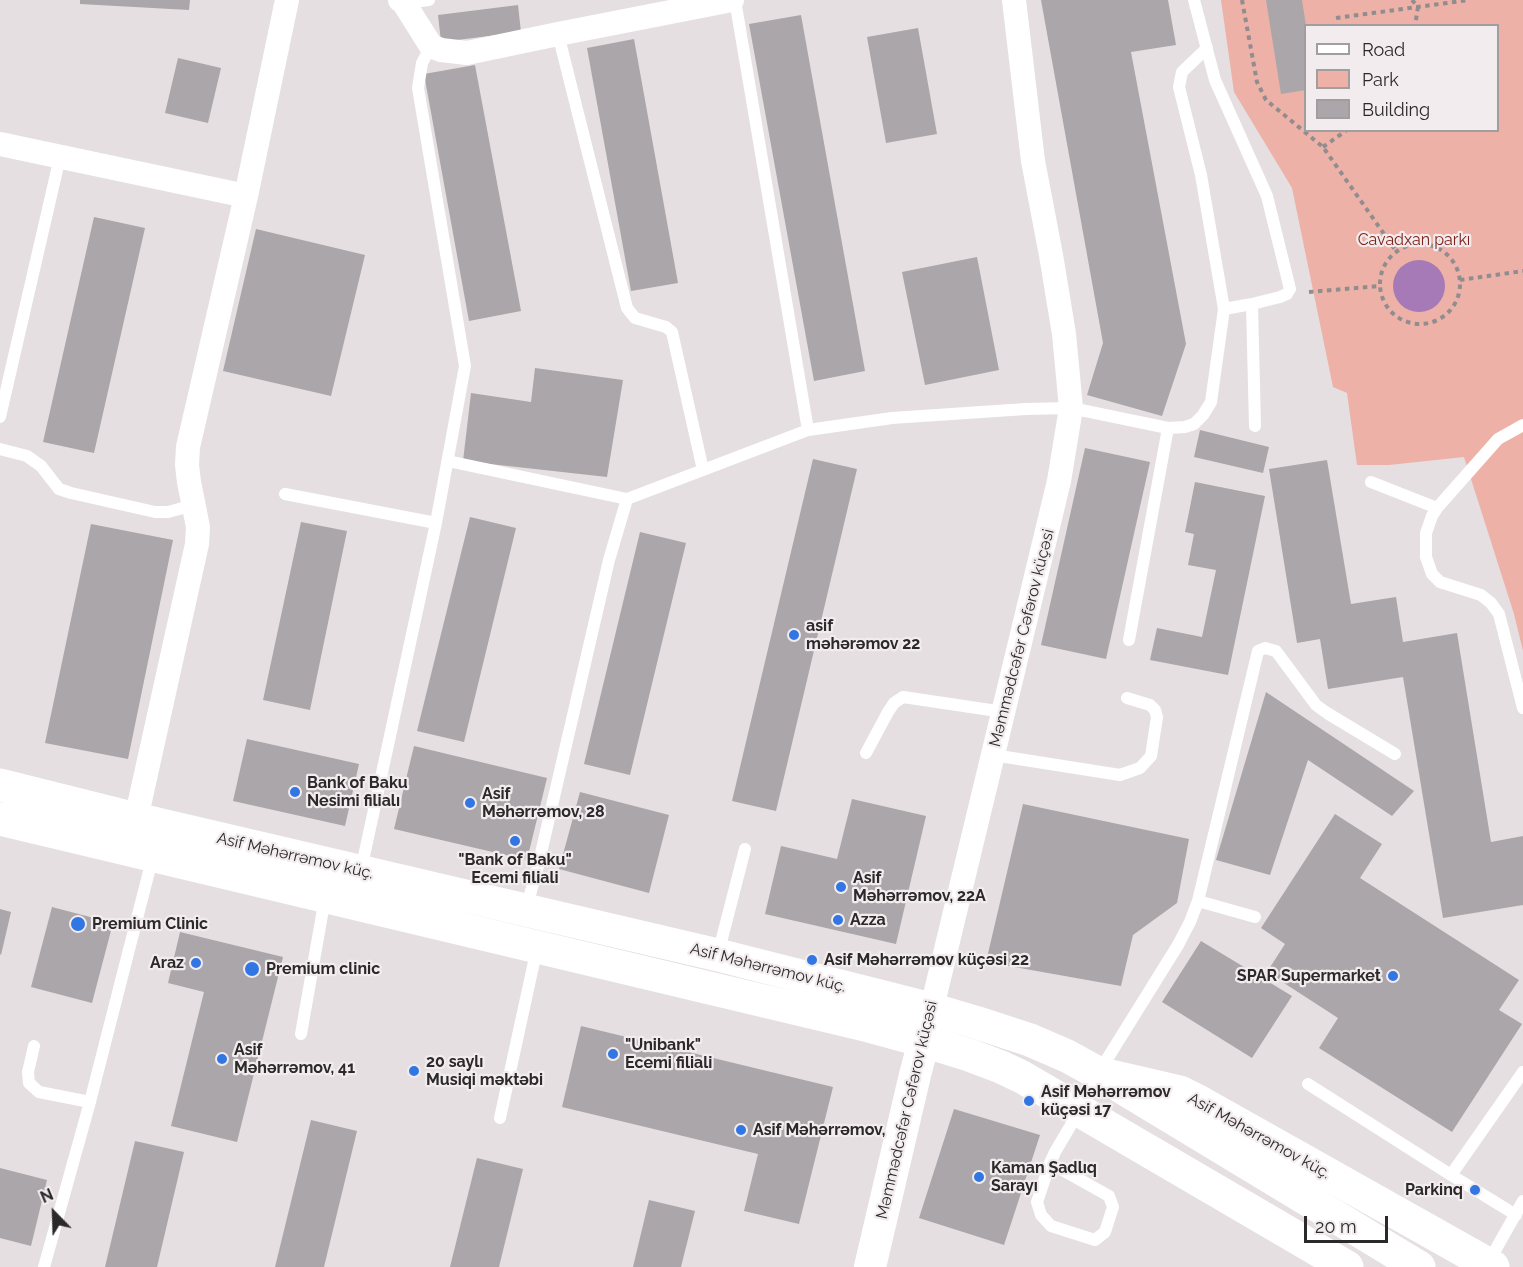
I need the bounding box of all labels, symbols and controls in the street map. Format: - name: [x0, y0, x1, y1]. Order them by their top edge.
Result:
- legend: [1304, 24, 1499, 132]
- text: Road: [1362, 39, 1405, 60]
- text: Park: [1362, 69, 1399, 90]
- text: Building: [1362, 99, 1430, 120]
- park label: Cavadxan parkı: [1358, 230, 1470, 250]
- street label: Məmmədcəfər Cəfərov küçəsi: [986, 527, 1058, 749]
- place label: asif məhərəmov 22: [806, 616, 920, 654]
- marker: asif məhərəmov 22: [787, 628, 801, 642]
- place label: Bank of Baku Nesimi filialı: [307, 773, 408, 811]
- place label: Asif Məhərrəmov, 28: [482, 784, 605, 822]
- marker: Bank of Baku Nesimi filialı: [288, 785, 302, 799]
- marker: Asif Məhərrəmov, 28: [463, 796, 477, 810]
- street label: Asif Məhərrəmov küç.: [215, 829, 375, 883]
- marker: "Bank of Baku" Ecemi filiali: [508, 834, 522, 848]
- place label: "Bank of Baku" Ecemi filiali: [458, 850, 572, 888]
- place label: Asif Məhərrəmov, 22A: [853, 868, 986, 906]
- marker: Asif Məhərrəmov, 22A: [834, 880, 848, 894]
- place label: Azza: [850, 910, 886, 930]
- marker: Azza: [831, 913, 845, 927]
- place label: Premium Clinic: [92, 914, 208, 934]
- marker: Premium Clinic: [69, 915, 87, 933]
- street label: Asif Məhərrəmov küç.: [688, 939, 848, 997]
- place label: Asif Məhərrəmov küçəsi 22: [824, 950, 1029, 970]
- place label: Araz: [150, 953, 184, 973]
- marker: Asif Məhərrəmov küçəsi 22: [805, 953, 819, 967]
- marker: Araz: [189, 956, 203, 970]
- place label: Premium clinic: [266, 959, 380, 979]
- marker: Premium clinic: [243, 960, 261, 978]
- place label: SPAR Supermarket: [1237, 966, 1381, 986]
- marker: SPAR Supermarket: [1386, 969, 1400, 983]
- street label: Məmmədcəfər Cəfərov küçəsi: [872, 999, 942, 1221]
- place label: "Unibank" Ecemi filiali: [625, 1035, 712, 1073]
- place label: Asif Məhərrəmov, 41: [234, 1040, 355, 1078]
- marker: "Unibank" Ecemi filiali: [606, 1047, 620, 1061]
- marker: Asif Məhərrəmov, 41: [215, 1052, 229, 1066]
- place label: 20 saylı Musiqi məktəbi: [426, 1052, 543, 1090]
- marker: 20 saylı Musiqi məktəbi: [407, 1064, 421, 1078]
- place label: Asif Məhərrəmov küçəsi 17: [1041, 1082, 1171, 1120]
- street label: Asif Məhərrəmov küç.: [1184, 1089, 1334, 1183]
- marker: Asif Məhərrəmov küçəsi 17: [1022, 1094, 1036, 1108]
- place label: Asif Məhərrəmov,: [753, 1120, 886, 1140]
- marker: Asif Məhərrəmov,: [734, 1123, 748, 1137]
- place label: Kaman Şadlıq Sarayı: [991, 1158, 1097, 1196]
- marker: Kaman Şadlıq Sarayı: [972, 1170, 986, 1184]
- place label: Parkinq: [1405, 1180, 1463, 1200]
- north arrow: [24, 1183, 84, 1243]
- marker: Parkinq: [1468, 1183, 1482, 1197]
- text: N: [37, 1185, 56, 1207]
- scale bar: [1307, 1204, 1391, 1242]
- text: 20 m: [1315, 1216, 1357, 1237]

